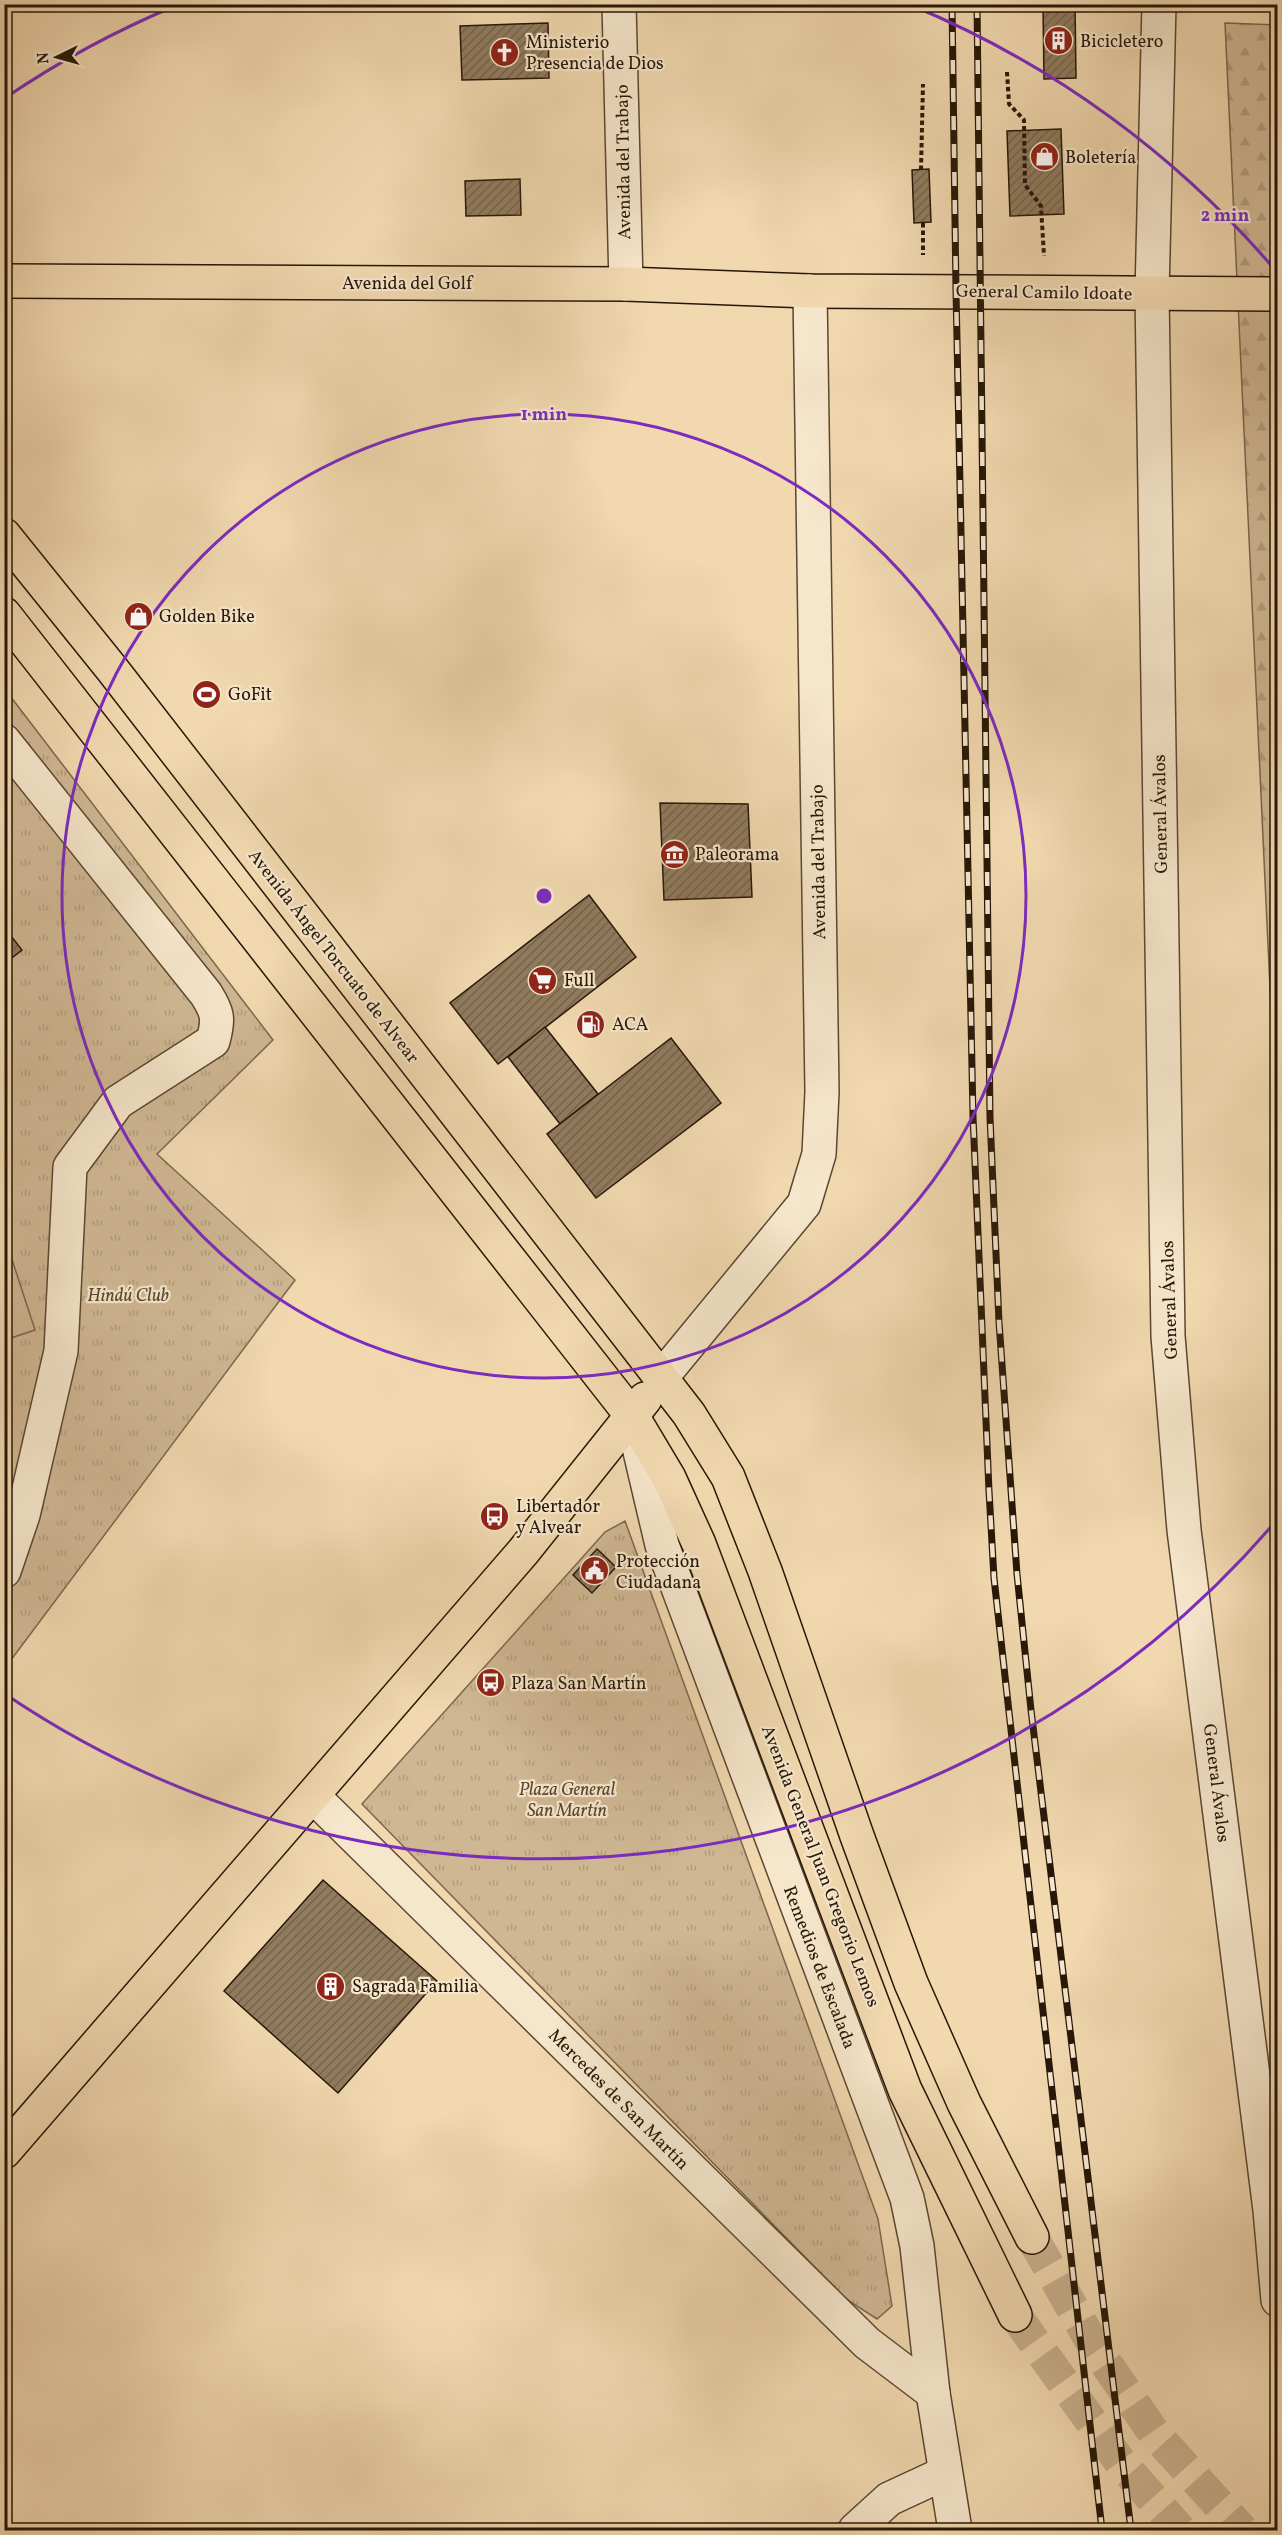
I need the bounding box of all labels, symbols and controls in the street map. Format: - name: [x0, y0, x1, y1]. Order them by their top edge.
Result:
- building icon: Bicicletero: [1043, 25, 1075, 57]
- north arrow: [27, 27, 87, 87]
- place label: Bicicletero: [1080, 30, 1163, 55]
- place label: Ministerio Presencia de Dios: [526, 31, 664, 77]
- church icon: Ministerio Presencia de Dios: [489, 36, 521, 68]
- text: N: [33, 51, 56, 65]
- street label: Avenida del Trabajo: [611, 84, 638, 240]
- shop icon: Boletería: [1028, 141, 1060, 173]
- place label: Boletería: [1065, 146, 1136, 171]
- text: 2 min: [1201, 204, 1249, 229]
- street label: Avenida del Golf: [342, 272, 474, 297]
- street label: General Camilo Idoate: [955, 279, 1132, 308]
- text: 1 min: [521, 403, 567, 428]
- shop icon: Golden Bike: [122, 600, 154, 632]
- place label: Golden Bike: [159, 605, 255, 630]
- sports icon: GoFit: [191, 678, 223, 710]
- place label: GoFit: [228, 683, 272, 708]
- street label: General Ávalos: [1148, 754, 1175, 874]
- street label: Avenida del Trabajo: [806, 784, 833, 940]
- museum icon: Paleorama: [658, 838, 690, 870]
- place label: Paleorama: [695, 843, 779, 868]
- street label: Avenida Ángel Torcuato de Alvear: [241, 845, 425, 1069]
- centre of rings: [534, 886, 554, 906]
- supermarket icon: Full: [527, 964, 559, 996]
- place label: Full: [564, 969, 594, 994]
- fuel station icon: ACA: [575, 1008, 607, 1040]
- place label: ACA: [612, 1013, 649, 1038]
- street label: General Ávalos: [1156, 1240, 1185, 1360]
- park label: Hindú Club: [87, 1284, 169, 1309]
- place label: Libertador y Alvear: [516, 1495, 600, 1541]
- bus stop icon: Libertador y Alvear: [479, 1500, 511, 1532]
- place label: Protección Ciudadana: [616, 1550, 701, 1596]
- public building icon: Protección Ciudadana: [579, 1555, 611, 1587]
- bus stop icon: Plaza San Martín: [474, 1667, 506, 1699]
- place label: Plaza San Martín: [511, 1672, 647, 1697]
- street label: Avenida General Juan Gregorio Lemos: [754, 1722, 885, 2011]
- street label: General Ávalos: [1196, 1723, 1235, 1844]
- park label: Plaza General San Martín: [519, 1778, 616, 1824]
- street label: Remedios de Escalada: [776, 1882, 861, 2053]
- building icon: Sagrada Familia: [315, 1970, 347, 2002]
- place label: Sagrada Familia: [352, 1975, 479, 2000]
- street label: Mercedes de San Martín: [542, 2024, 694, 2176]

